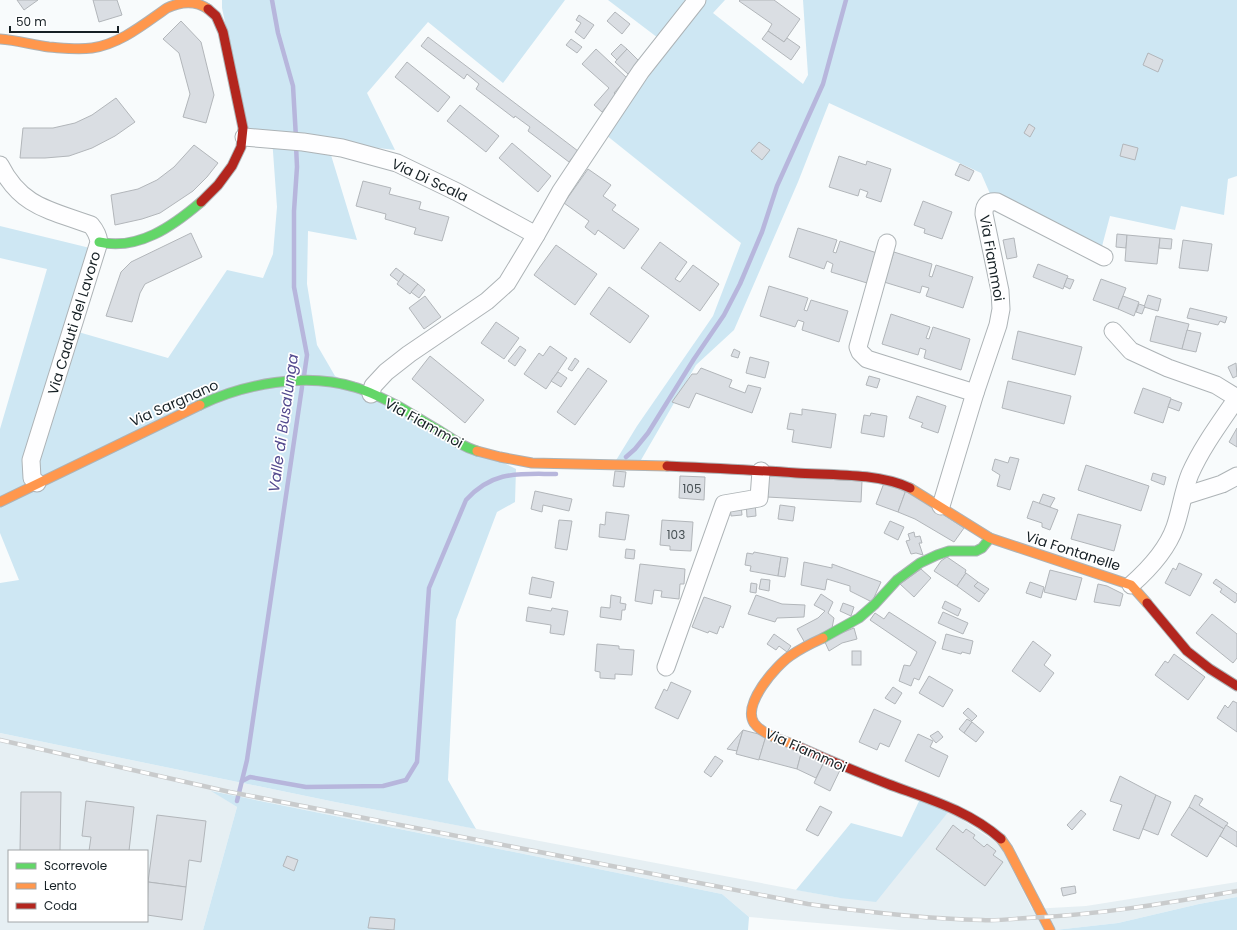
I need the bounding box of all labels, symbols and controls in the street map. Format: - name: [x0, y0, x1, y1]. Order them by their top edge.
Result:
- scale bar: [10, 8, 118, 34]
- text: 50 m: [16, 13, 47, 30]
- street label: Via Di Scala: [388, 154, 472, 206]
- street label: Via Fiammoi: [975, 213, 1009, 303]
- street label: Via Caduti del Lavoro: [43, 249, 105, 397]
- water label: Valle di Busalunga: [263, 352, 303, 494]
- street label: Via Sargnano: [127, 375, 221, 431]
- street label: Via Fiammoi: [381, 393, 467, 453]
- house number: 105: [683, 480, 701, 497]
- house number: 103: [667, 526, 685, 543]
- street label: Via Fontanelle: [1023, 526, 1123, 576]
- street label: Via Fiammoi: [762, 723, 850, 777]
- legend: [8, 850, 148, 922]
- text: Scorrevole: [44, 857, 107, 874]
- text: Lento: [44, 877, 77, 894]
- text: Coda: [44, 897, 77, 914]

